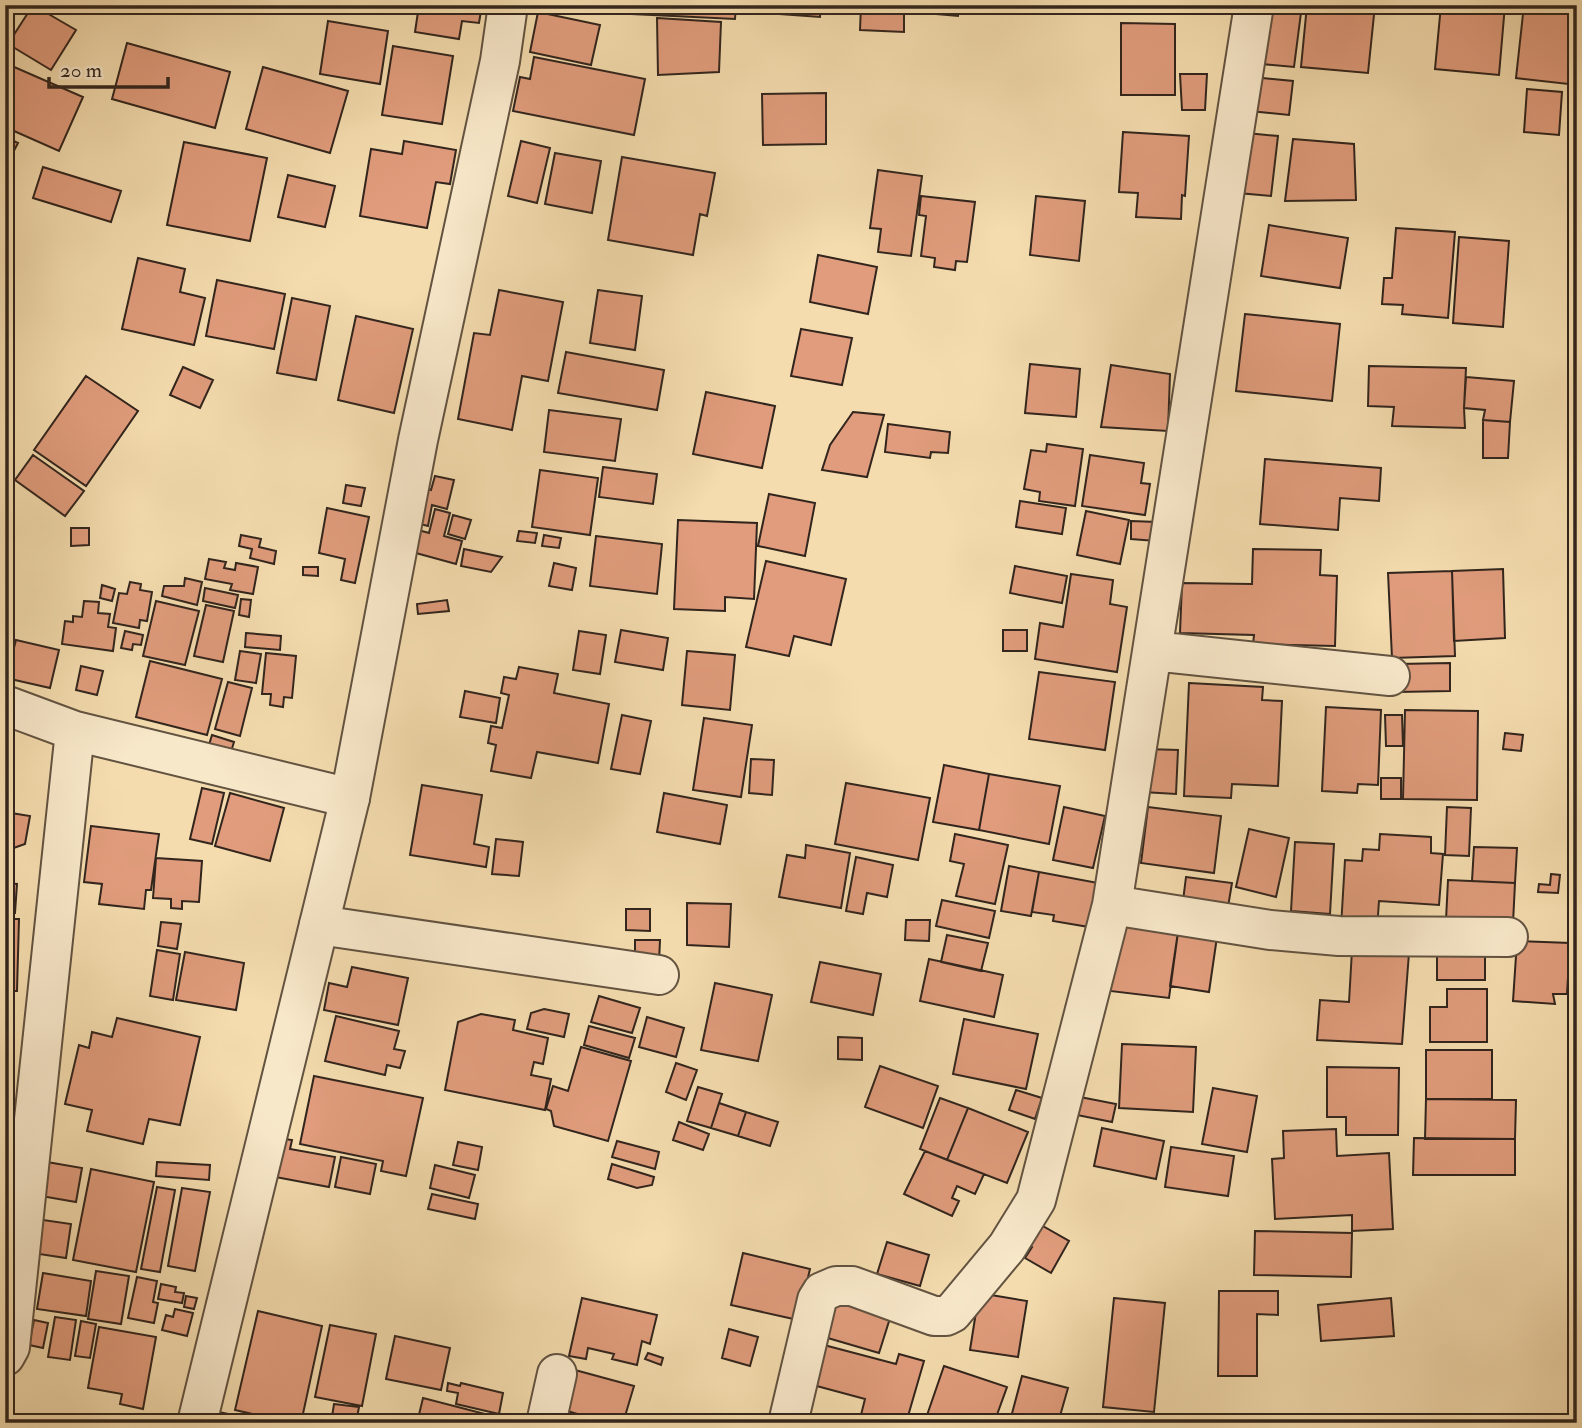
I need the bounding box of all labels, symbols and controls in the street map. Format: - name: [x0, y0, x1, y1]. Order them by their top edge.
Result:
- scale bar: [49, 46, 168, 90]
- text: 20 m: [60, 57, 102, 84]

